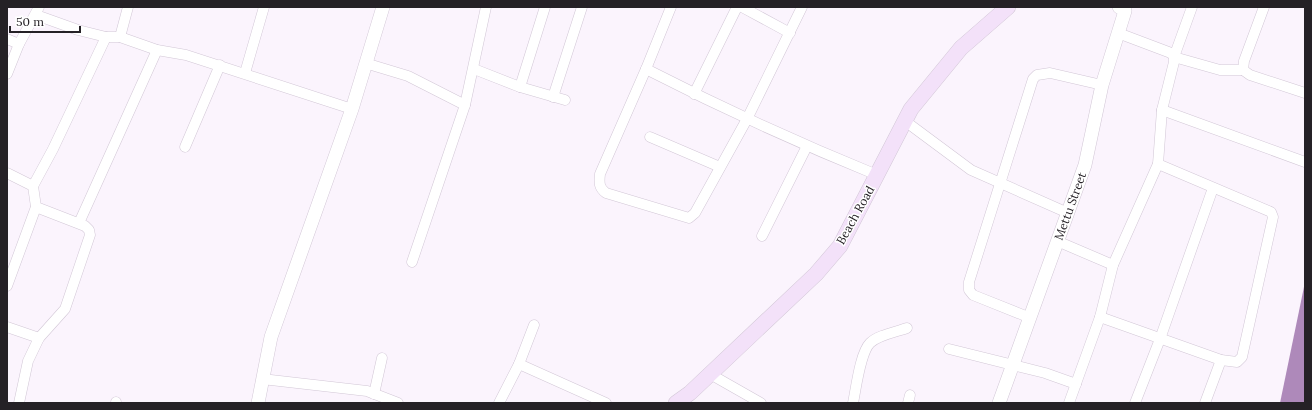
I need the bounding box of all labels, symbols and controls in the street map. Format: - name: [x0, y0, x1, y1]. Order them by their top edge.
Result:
- scale bar: [10, 8, 80, 34]
- text: 50 m: [16, 14, 44, 29]
- street label: Mettu Street: [1051, 170, 1089, 242]
- street label: Beach Road: [833, 183, 877, 247]

